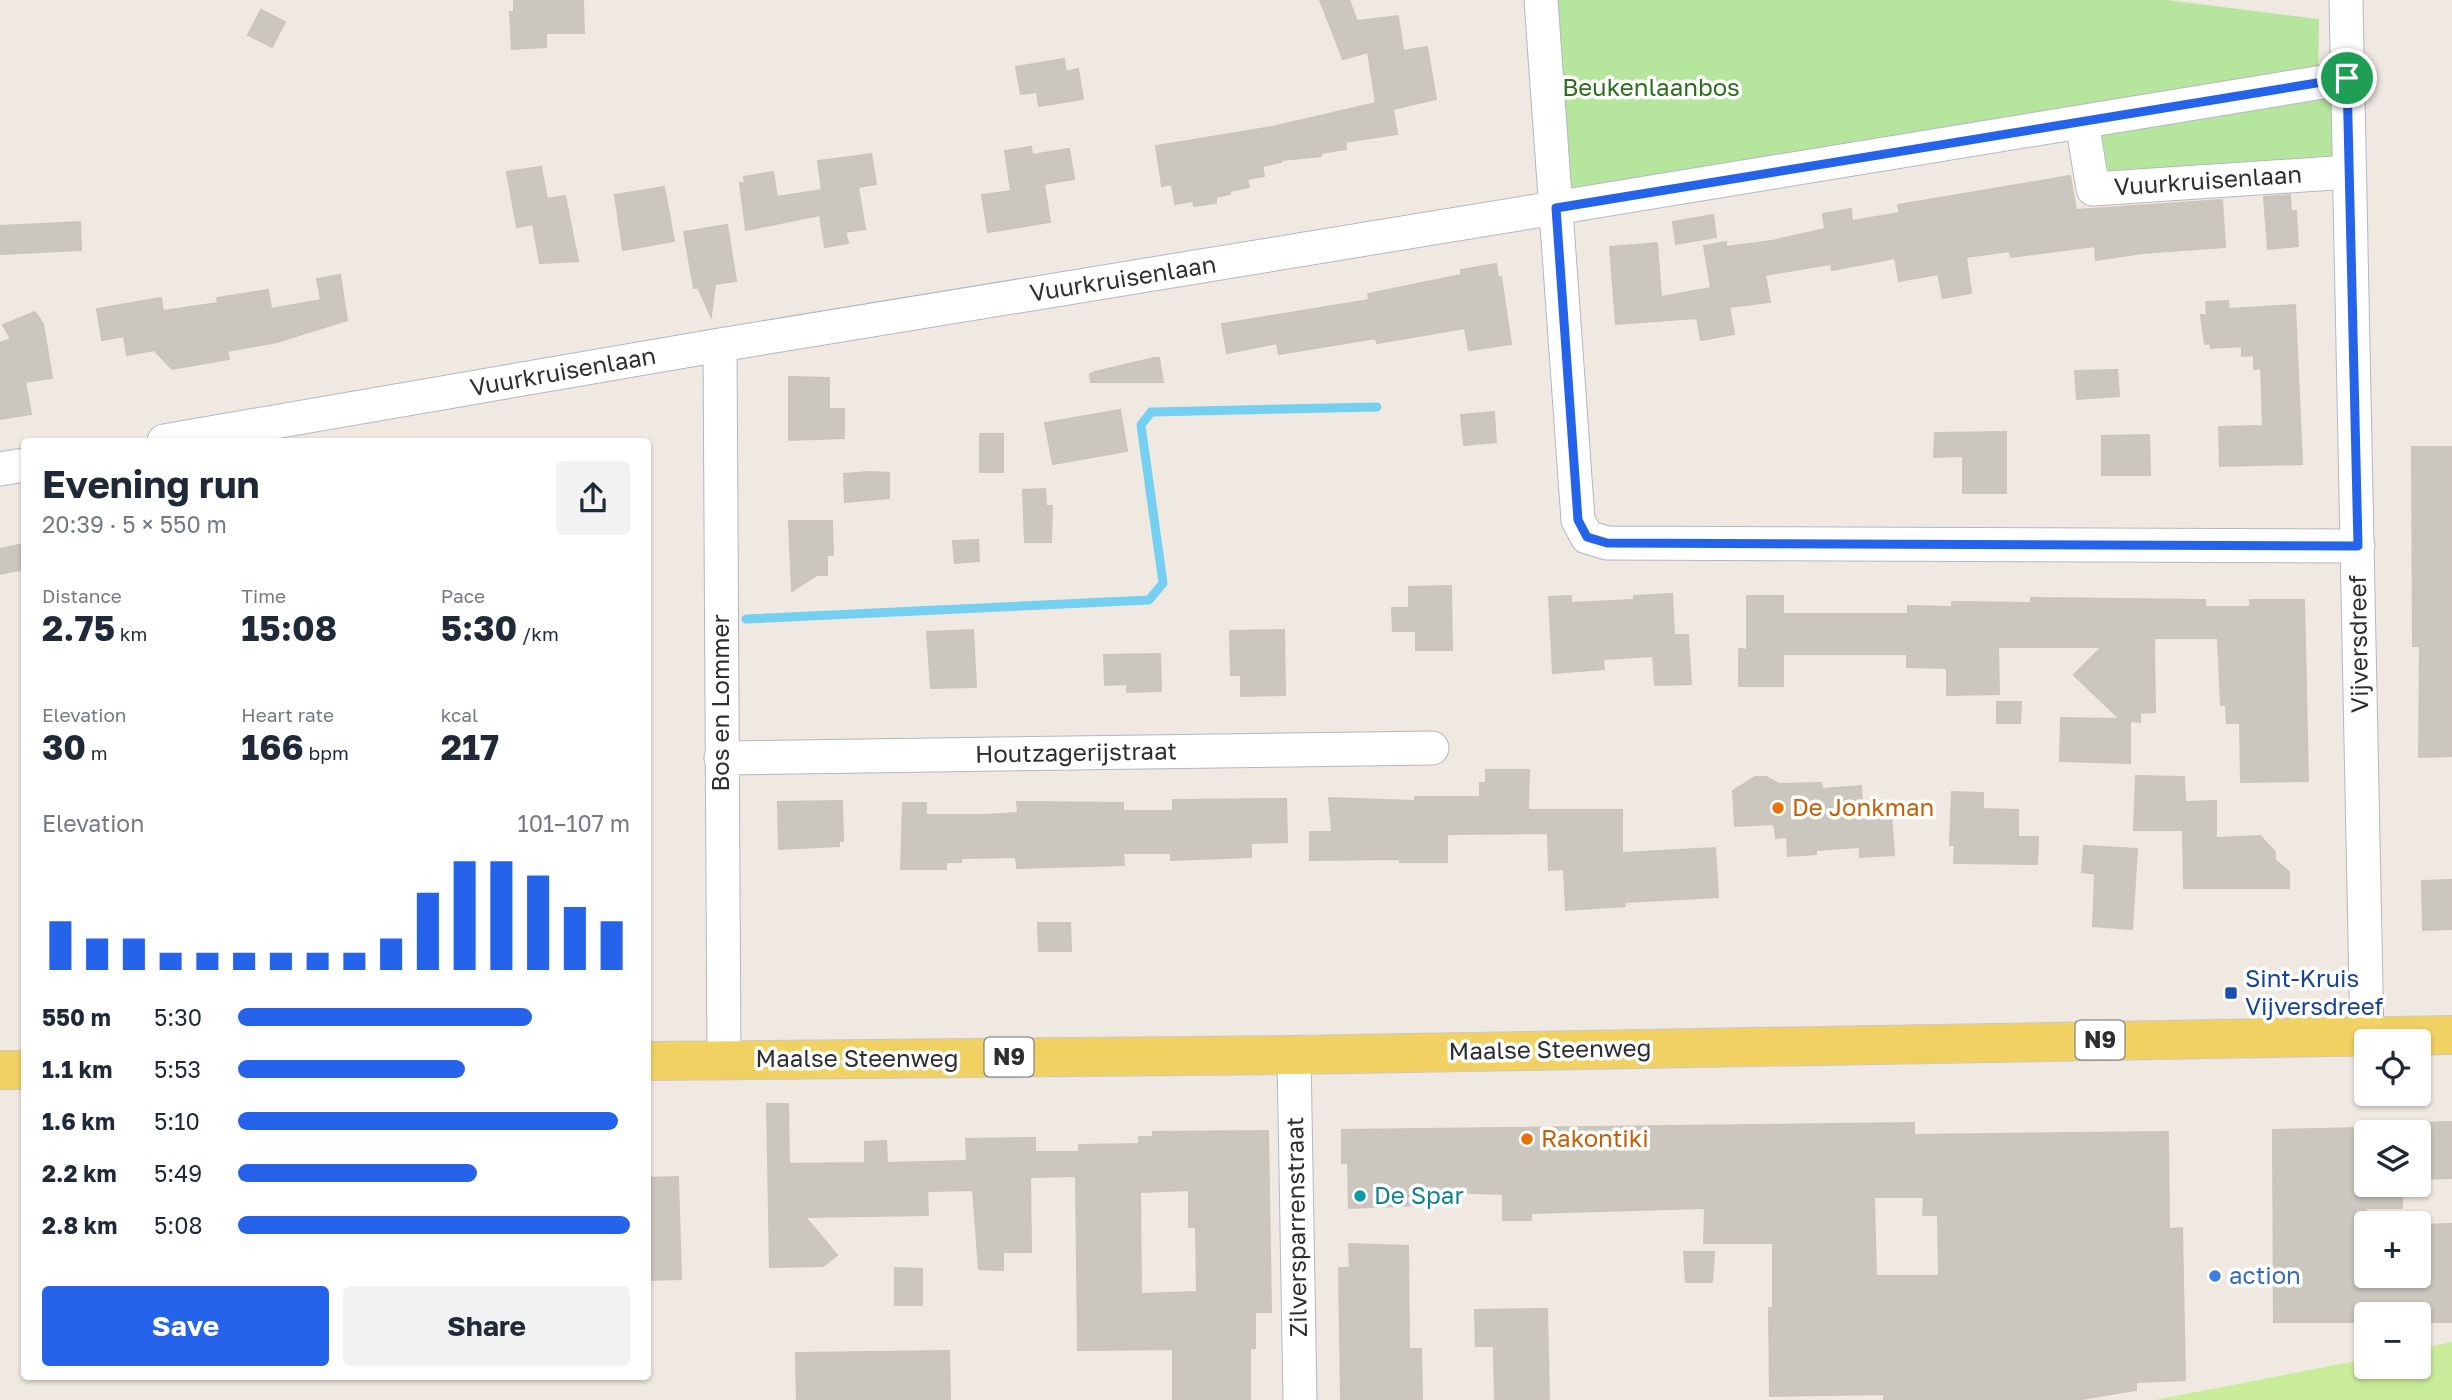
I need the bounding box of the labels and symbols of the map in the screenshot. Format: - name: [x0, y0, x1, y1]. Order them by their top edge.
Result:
- pin: [2317, 48, 2377, 108]
- park label: Beukenlaanbos: [1562, 72, 1740, 101]
- street label: Vuurkruisenlaan: [2113, 158, 2303, 201]
- street label: Vuurkruisenlaan: [1027, 248, 1218, 307]
- street label: Vuurkruisenlaan: [467, 340, 658, 401]
- street label: Vijversdreef: [2342, 574, 2373, 713]
- street label: Bos en Lommer: [705, 614, 734, 792]
- street label: Houtzagerijstraat: [975, 735, 1177, 768]
- place label: De Jonkman: [1792, 792, 1934, 821]
- marker: De Jonkman: [1770, 800, 1786, 816]
- place label: Sint-Kruis Vijversdreef: [2245, 963, 2383, 1020]
- marker: Sint-Kruis Vijversdreef: [2223, 985, 2239, 1001]
- road number: N9: [2076, 1021, 2124, 1060]
- street label: Maalse Steenweg: [1448, 1032, 1652, 1065]
- road number: N9: [984, 1038, 1034, 1076]
- street label: Maalse Steenweg: [756, 1043, 958, 1072]
- street label: Zilversparrenstraat: [1279, 1117, 1312, 1337]
- place label: Rakontiki: [1541, 1123, 1649, 1152]
- marker: Rakontiki: [1519, 1131, 1535, 1147]
- place label: De Spar: [1374, 1180, 1464, 1209]
- marker: De Spar: [1352, 1188, 1368, 1204]
- place label: action: [2229, 1260, 2301, 1289]
- marker: action: [2207, 1268, 2223, 1284]

